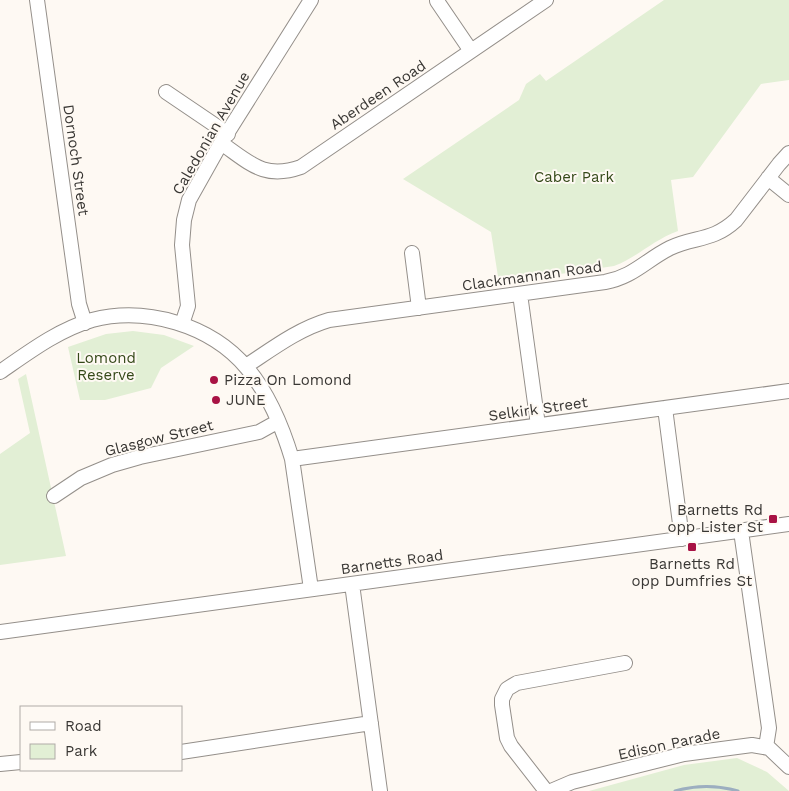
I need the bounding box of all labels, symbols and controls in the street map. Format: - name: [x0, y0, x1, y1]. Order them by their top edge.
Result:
- street label: Aberdeen Road: [327, 56, 429, 134]
- street label: Caledonian Avenue: [168, 68, 254, 198]
- street label: Dornoch Street: [59, 103, 93, 217]
- park label: Caber Park: [534, 168, 614, 186]
- street label: Clackmannan Road: [461, 257, 603, 295]
- park label: Lomond Reserve: [76, 349, 136, 384]
- place label: Pizza On Lomond: [224, 371, 352, 389]
- marker: Pizza On Lomond: [208, 374, 220, 386]
- place label: JUNE: [226, 391, 266, 409]
- street label: Selkirk Street: [487, 393, 589, 425]
- marker: JUNE: [210, 394, 222, 406]
- street label: Glasgow Street: [103, 416, 216, 460]
- place label: Barnetts Rd opp Lister St: [667, 501, 764, 536]
- marker: Barnetts Rd opp Lister St: [767, 513, 779, 525]
- marker: Barnetts Rd opp Dumfries St: [686, 541, 698, 553]
- street label: Barnetts Road: [340, 546, 444, 578]
- place label: Barnetts Rd opp Dumfries St: [632, 555, 753, 590]
- legend: [20, 706, 182, 771]
- text: Road: [65, 717, 102, 735]
- street label: Edison Parade: [616, 724, 722, 764]
- text: Park: [65, 742, 98, 760]

